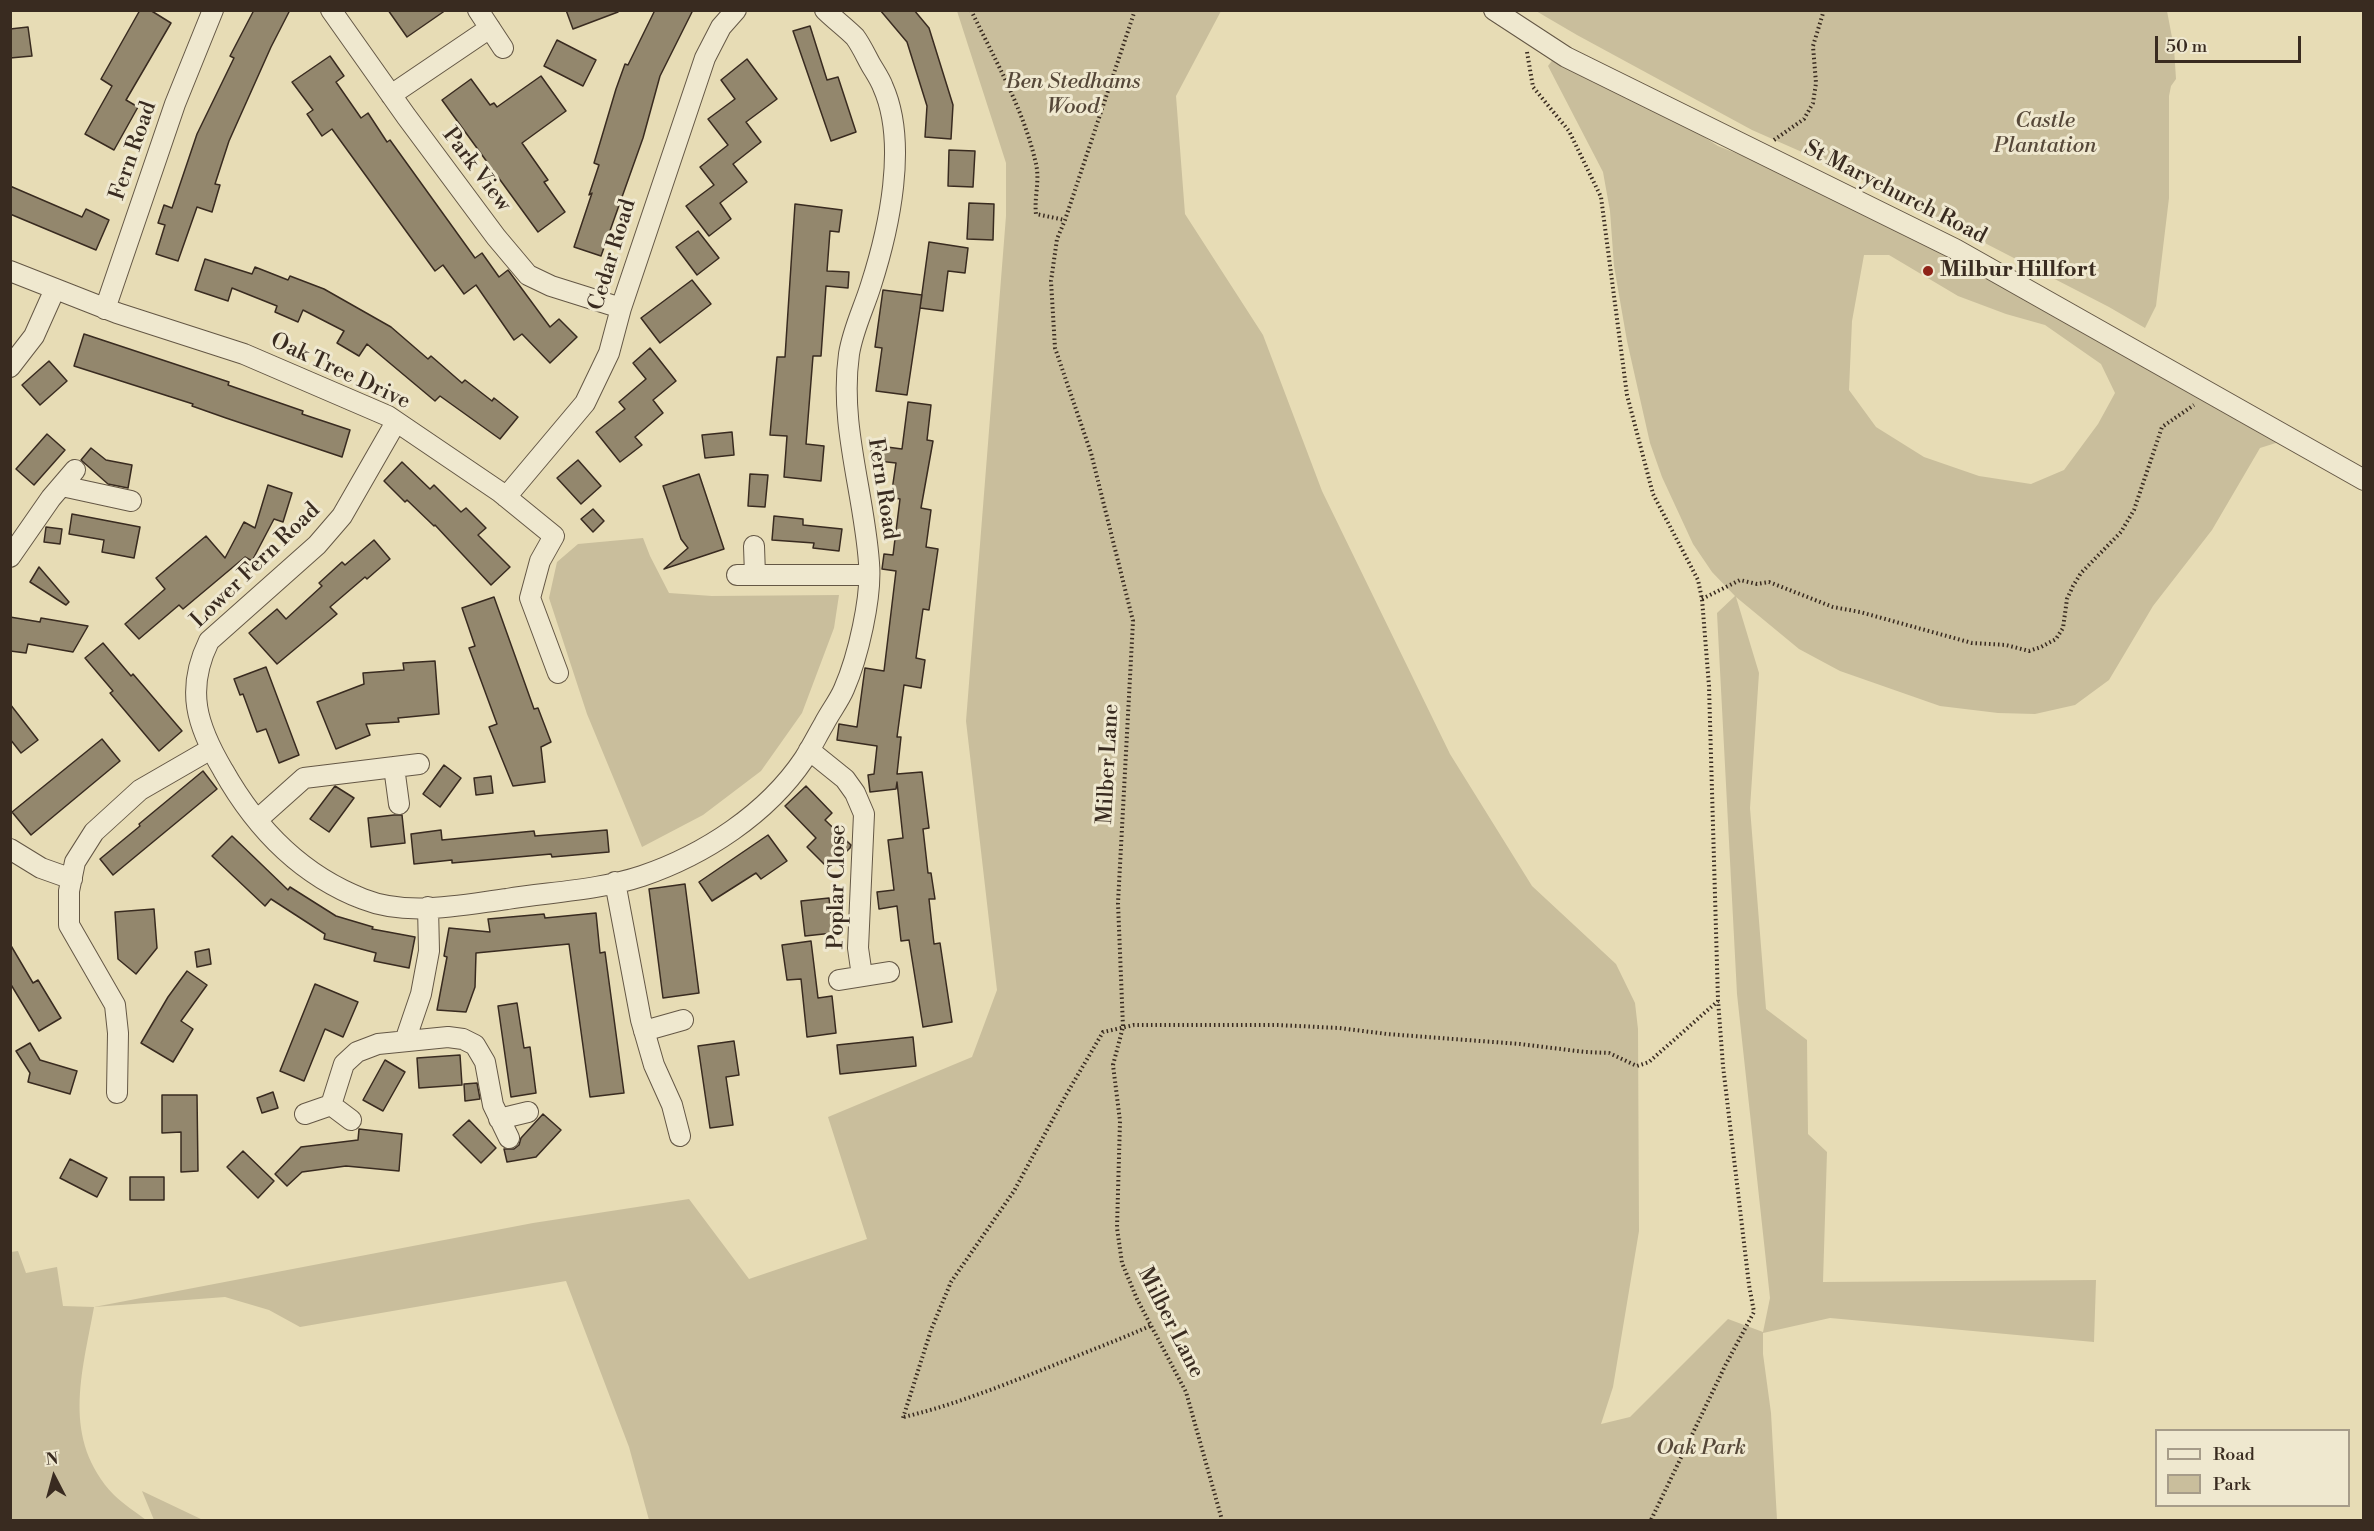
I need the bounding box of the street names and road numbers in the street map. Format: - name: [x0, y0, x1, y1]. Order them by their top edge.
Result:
- street label: Fern Road: [105, 98, 163, 204]
- street label: Park View: [436, 123, 516, 217]
- street label: St Marychurch Road: [1799, 136, 1991, 250]
- street label: Cedar Road: [584, 196, 642, 314]
- street label: Oak Tree Drive: [266, 328, 414, 416]
- street label: Fern Road: [861, 436, 903, 542]
- street label: Lower Fern Road: [186, 498, 326, 634]
- street label: Milber Lane: [1093, 703, 1125, 825]
- street label: Poplar Close: [824, 824, 852, 950]
- street label: Milber Lane: [1131, 1263, 1209, 1383]

